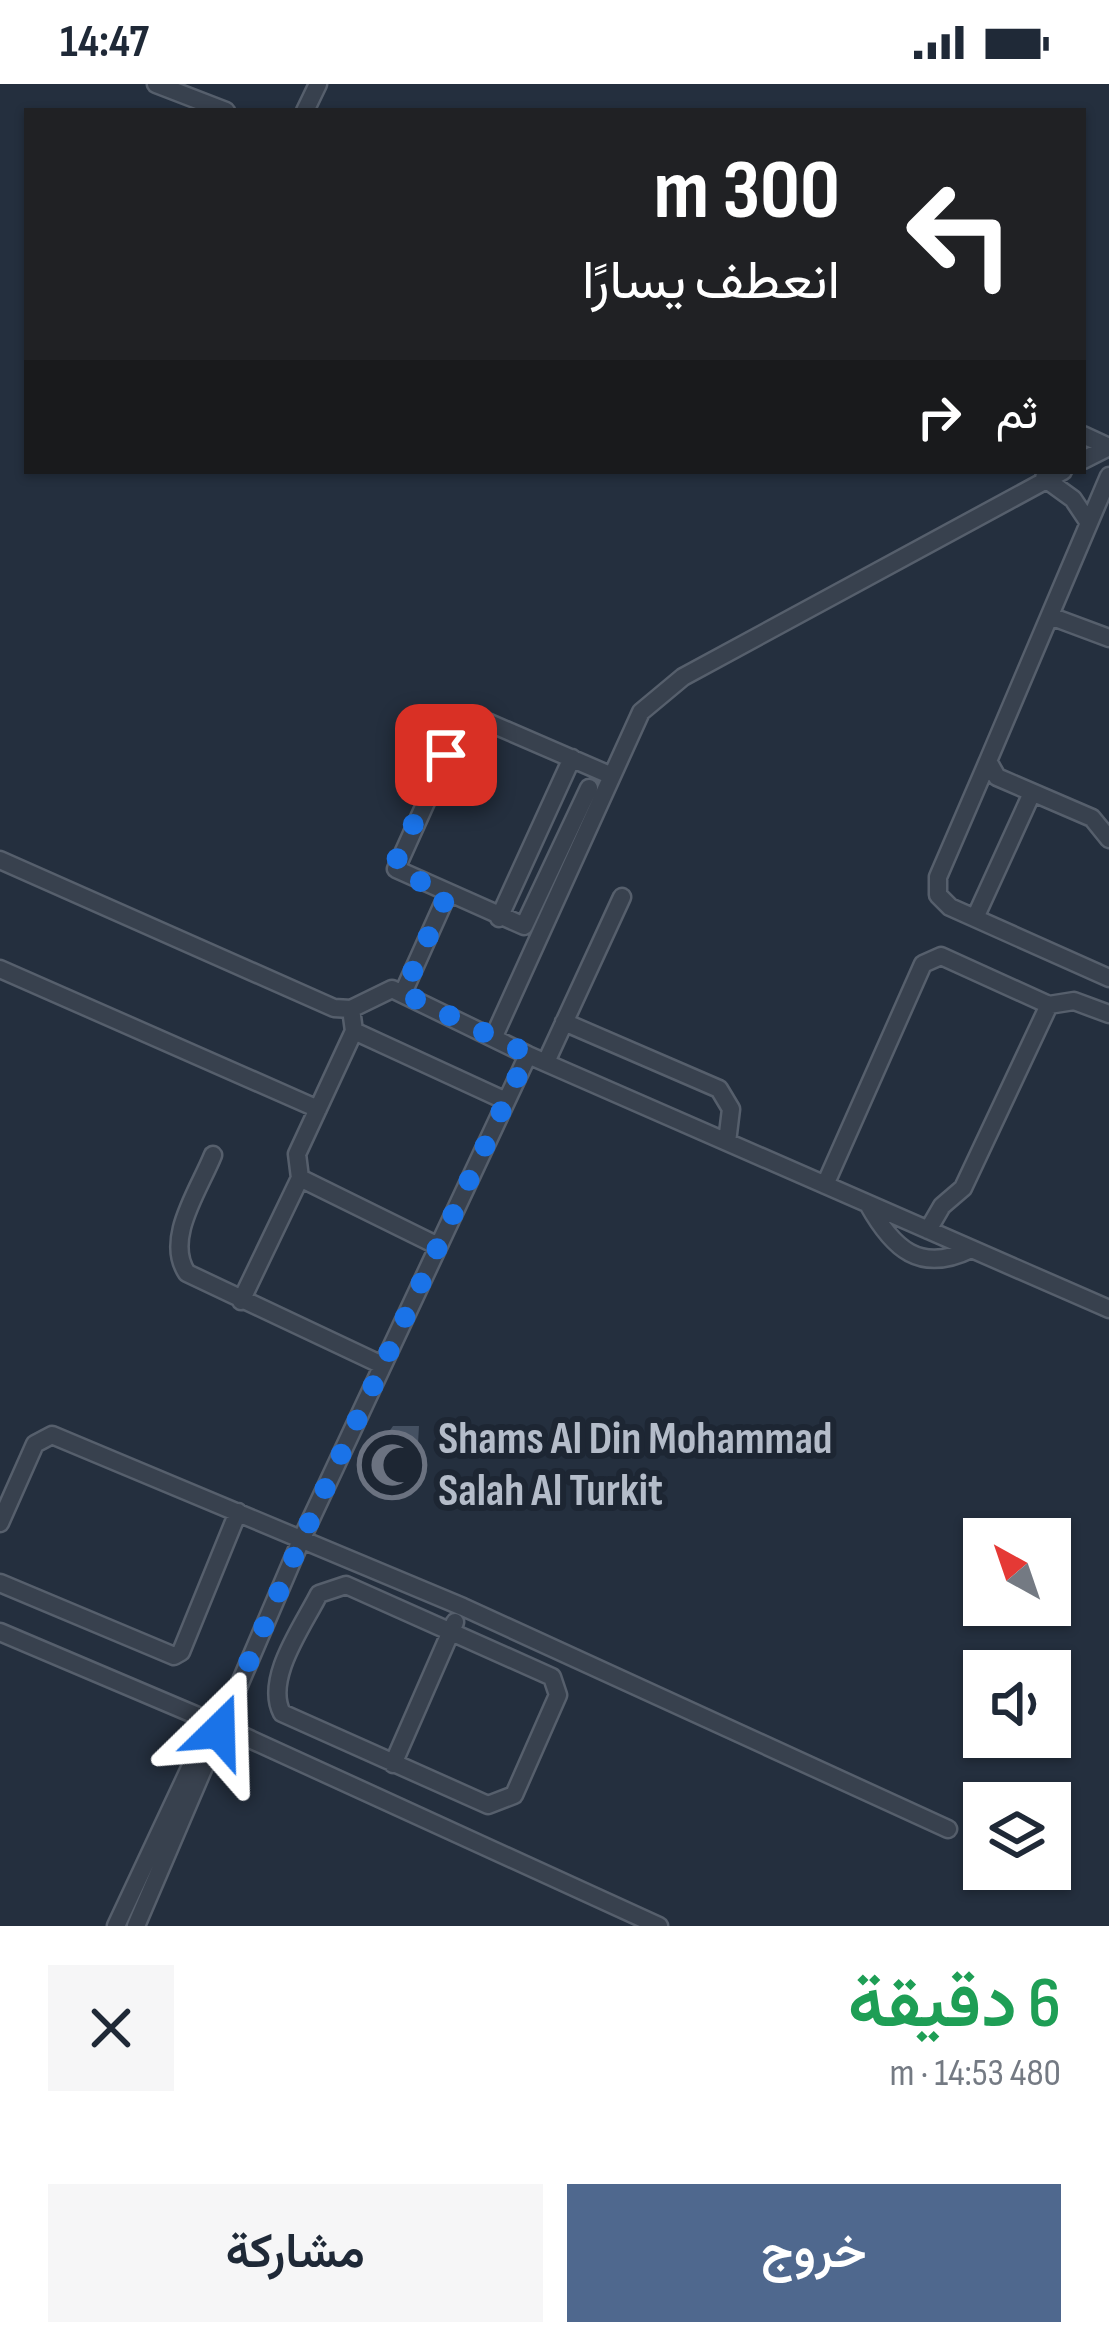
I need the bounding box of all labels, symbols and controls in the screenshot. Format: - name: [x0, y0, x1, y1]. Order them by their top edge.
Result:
- text: 14:47: [60, 15, 149, 70]
- text: 300 m: [654, 141, 840, 242]
- icon: left: [882, 156, 1038, 312]
- text: انعطف يسارًا: [582, 249, 840, 314]
- icon: right: [906, 384, 972, 450]
- text: ثم: [996, 387, 1038, 442]
- pin: [395, 704, 497, 806]
- icon: arrive: [413, 722, 479, 788]
- place label: Shams Al Din Mohammad Salah Al Turkit: [438, 1412, 832, 1519]
- mosque icon: Shams Al Din Mohammad Salah Al Turkit: [357, 1430, 427, 1500]
- north arrow: [963, 1518, 1071, 1626]
- map controls: [963, 1518, 1071, 1890]
- button: sound: [963, 1650, 1071, 1758]
- position arrow: [156, 1668, 282, 1794]
- button: layers: [963, 1782, 1071, 1890]
- text: 6 دقيقة: [848, 1961, 1061, 2048]
- button: close: [48, 1965, 174, 2091]
- text: 480 m · 14:53: [889, 2050, 1061, 2097]
- button: مشاركة: [48, 2184, 543, 2322]
- button: خروج: [567, 2184, 1061, 2322]

